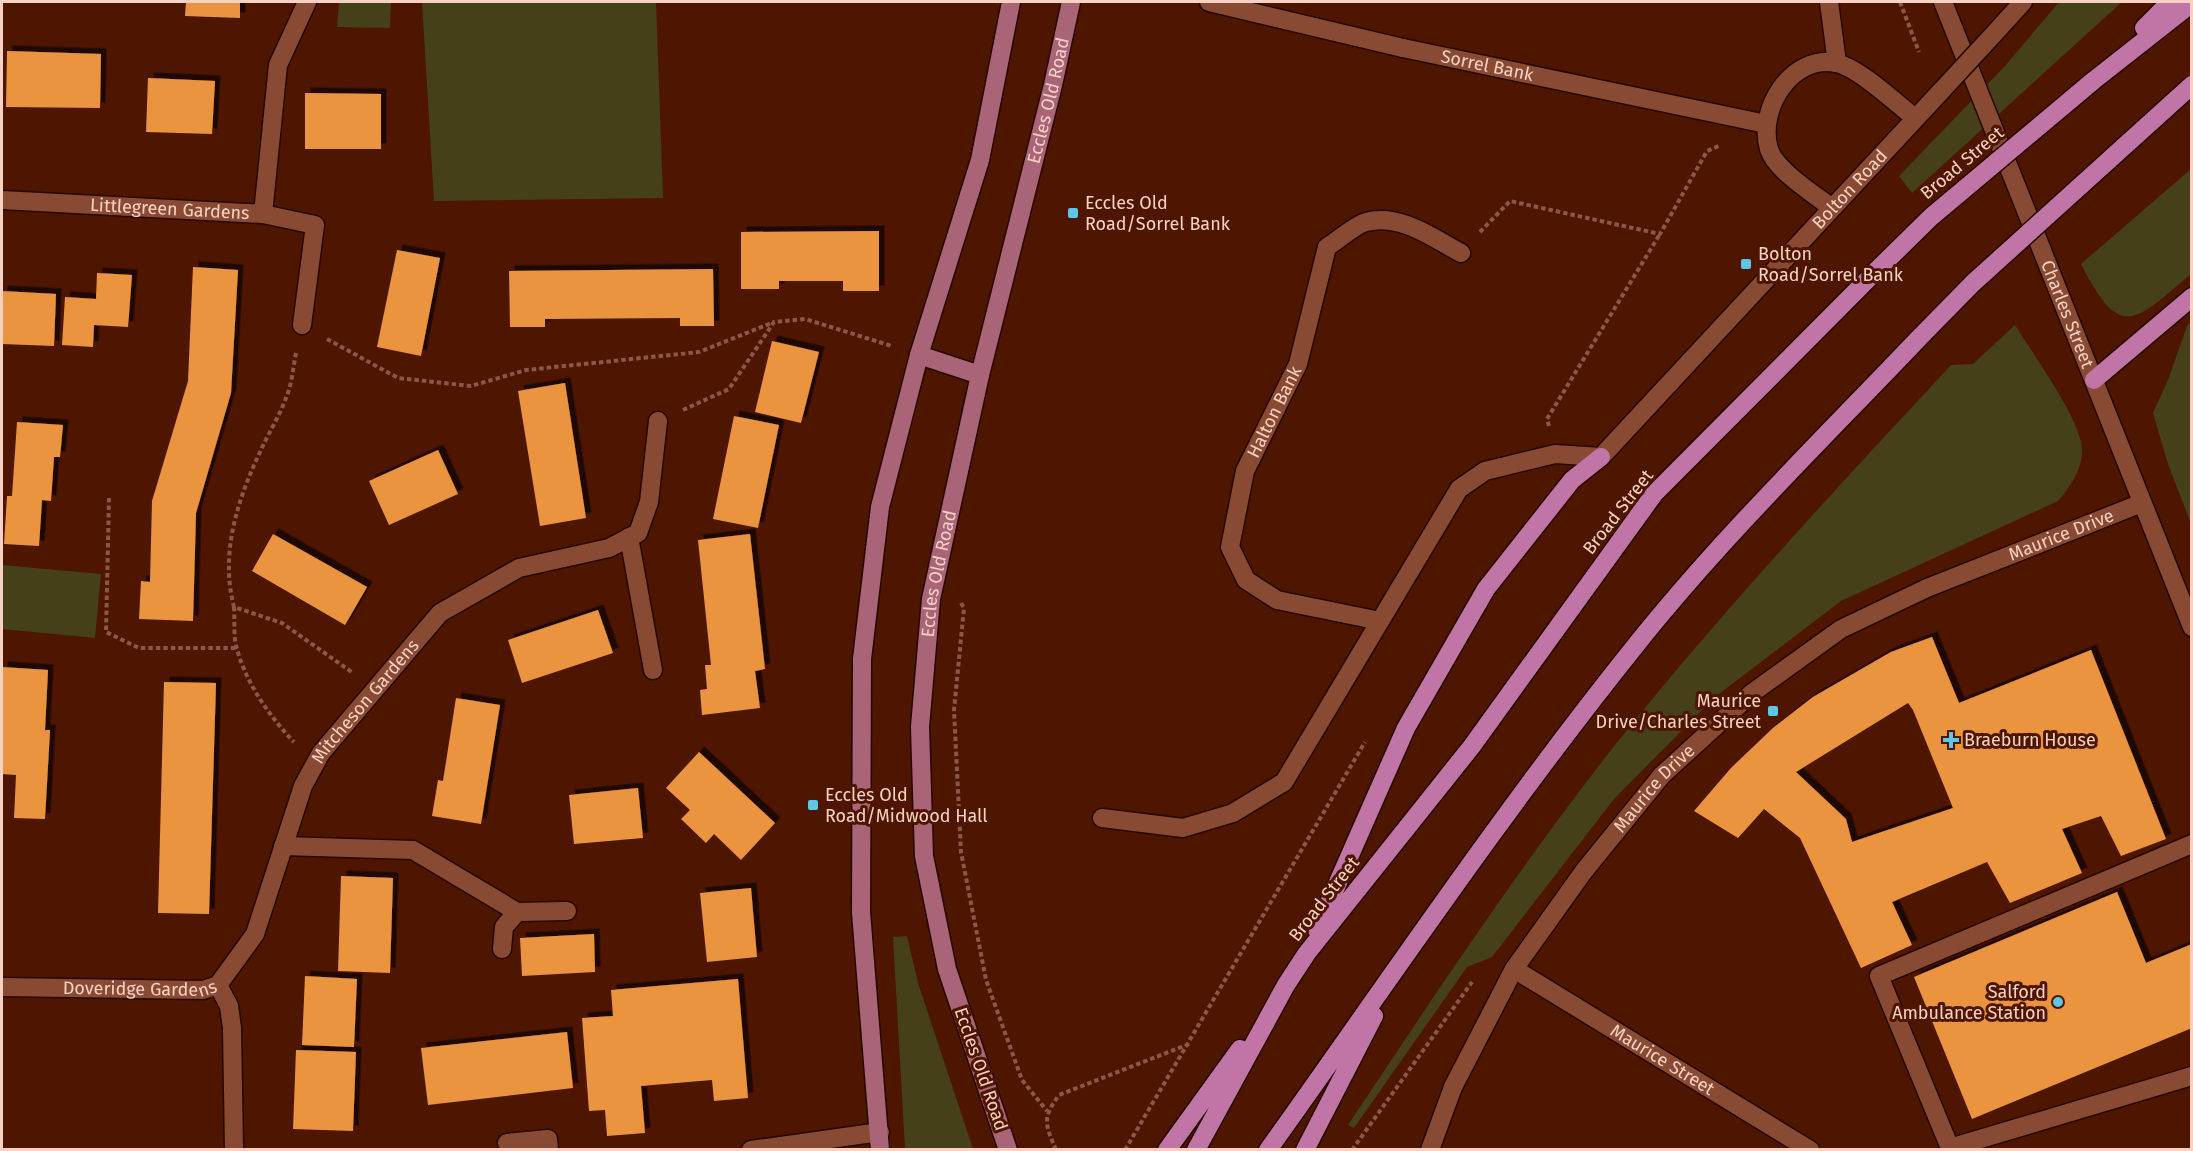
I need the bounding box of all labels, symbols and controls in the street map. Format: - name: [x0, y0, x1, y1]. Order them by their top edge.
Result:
- street label: Eccles Old Road: [1023, 35, 1074, 166]
- street label: Sorrel Bank: [1439, 45, 1536, 86]
- street label: Broad Street: [1916, 122, 2008, 204]
- street label: Bolton Road: [1808, 145, 1892, 234]
- place label: Eccles Old Road/Sorrel Bank: [1085, 192, 1231, 235]
- street label: Littlegreen Gardens: [89, 194, 250, 224]
- marker: Eccles Old Road/Sorrel Bank: [1066, 206, 1080, 220]
- place label: Bolton Road/Sorrel Bank: [1758, 243, 1904, 286]
- marker: Bolton Road/Sorrel Bank: [1739, 257, 1753, 271]
- street label: Charles Street: [2036, 257, 2099, 372]
- street label: Halton Bank: [1242, 362, 1307, 462]
- street label: Broad Street: [1578, 465, 1658, 559]
- street label: Maurice Drive: [2005, 504, 2117, 566]
- street label: Eccles Old Road: [917, 508, 961, 638]
- street label: Mitcheson Gardens: [307, 635, 424, 767]
- place label: Maurice Drive/Charles Street: [1596, 690, 1761, 733]
- marker: Maurice Drive/Charles Street: [1766, 704, 1780, 718]
- place label: Braeburn House: [1964, 729, 2096, 751]
- marker: Braeburn House: [1942, 731, 1960, 749]
- street label: Maurice Drive: [1609, 739, 1699, 837]
- place label: Eccles Old Road/Midwood Hall: [825, 784, 988, 827]
- marker: Eccles Old Road/Midwood Hall: [806, 798, 820, 812]
- street label: Broad Street: [1284, 852, 1364, 946]
- street label: Doveridge Gardens: [63, 975, 220, 1002]
- place label: Salford Ambulance Station: [1892, 981, 2046, 1024]
- marker: Salford Ambulance Station: [2051, 995, 2065, 1009]
- street label: Eccles Old Road: [950, 1004, 1012, 1134]
- street label: Maurice Street: [1606, 1020, 1719, 1100]

